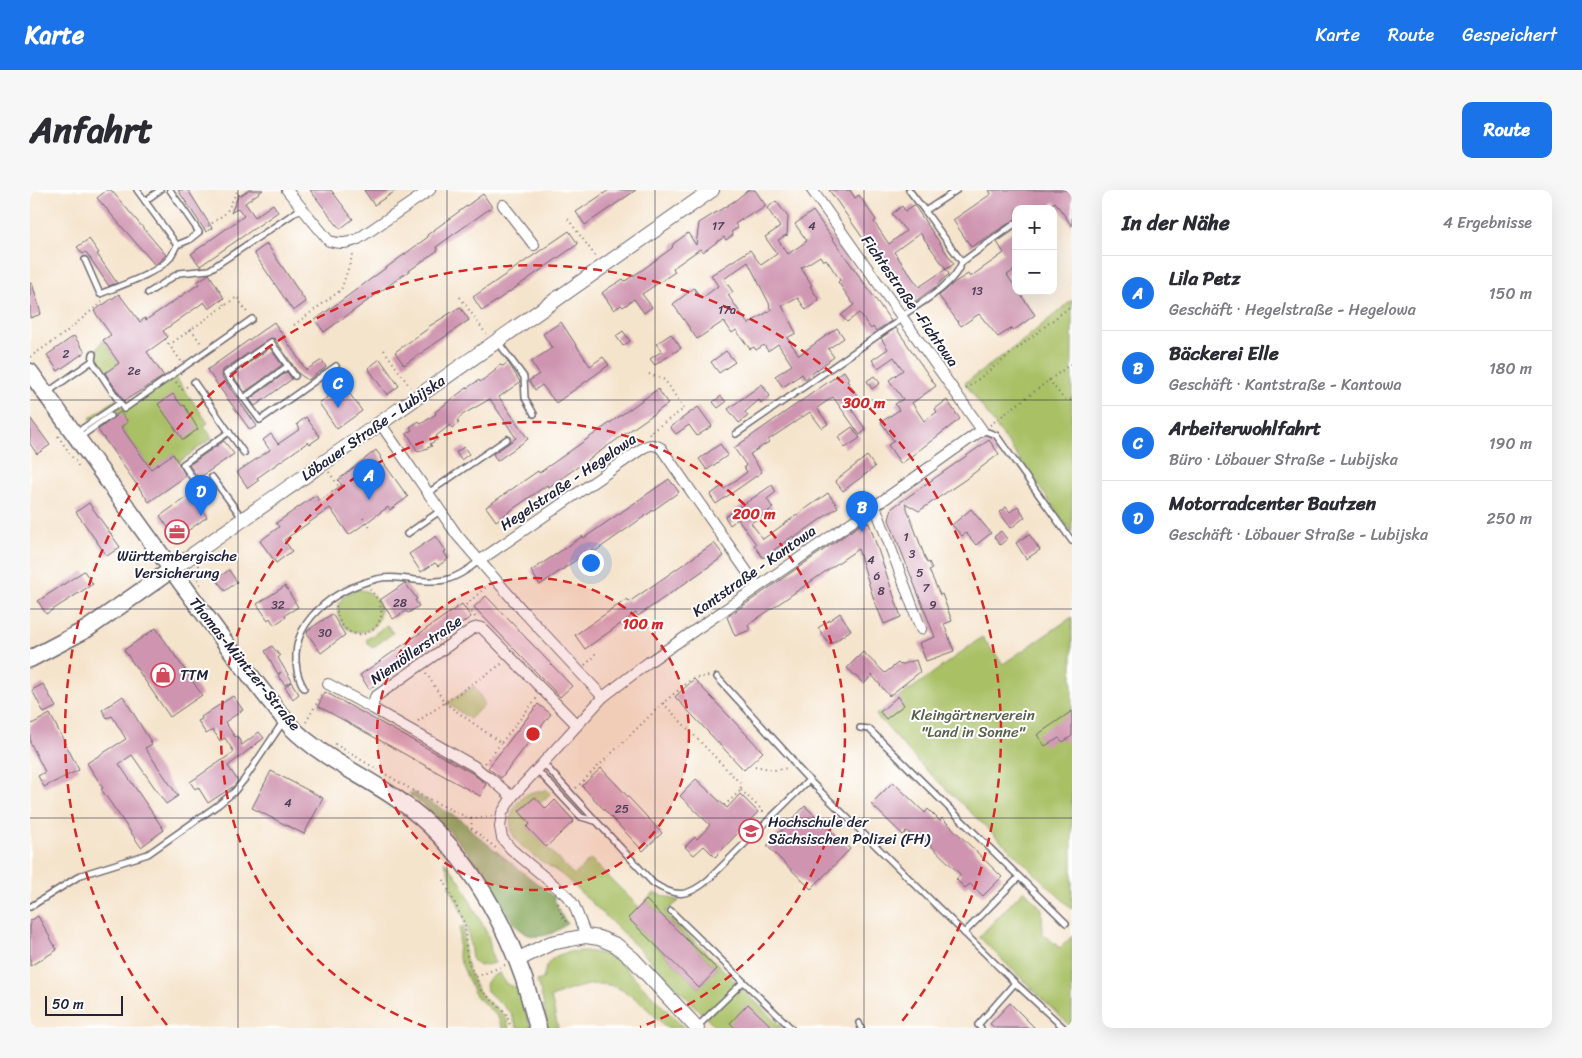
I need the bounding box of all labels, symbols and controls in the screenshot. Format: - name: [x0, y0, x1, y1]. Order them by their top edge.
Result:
- text: Karte: [25, 14, 84, 56]
- text: Karte: [1315, 19, 1360, 51]
- text: Route: [1388, 19, 1434, 51]
- text: Gespeichert: [1462, 19, 1557, 51]
- text: Anfahrt: [30, 99, 153, 161]
- button: Route: [1462, 102, 1552, 158]
- text: In der Nähe: [1122, 204, 1230, 242]
- map controls: [1012, 205, 1057, 295]
- button: +: [1012, 205, 1057, 250]
- text: 4 Ergebnisse: [1443, 208, 1532, 237]
- house number: 17: [712, 215, 725, 237]
- house number: 4: [808, 215, 816, 237]
- street label: Fichtestraße -Fichtowa: [854, 229, 966, 373]
- button: −: [1012, 250, 1057, 295]
- text: Lila Petz: [1169, 262, 1241, 295]
- text: A: [1133, 279, 1143, 308]
- text: 150 m: [1489, 279, 1532, 308]
- house number: 13: [971, 280, 983, 302]
- text: Geschäft · Hegelstraße - Hegelowa: [1169, 295, 1416, 324]
- house number: 17a: [718, 299, 736, 321]
- text: Bäckerei Elle: [1169, 337, 1279, 370]
- house number: 2: [63, 343, 70, 365]
- text: B: [1133, 354, 1143, 383]
- text: 180 m: [1489, 354, 1532, 383]
- house number: 2e: [127, 360, 141, 382]
- pin: C: [322, 367, 354, 408]
- street label: Löbauer Straße - Lubijska: [295, 368, 451, 488]
- text: Geschäft · Kantstraße - Kantowa: [1169, 370, 1402, 399]
- text: 300 m: [842, 390, 886, 416]
- text: Arbeiterwohlfahrt: [1169, 412, 1321, 445]
- street label: Hegelstraße - Hegelowa: [494, 426, 642, 538]
- text: C: [1133, 429, 1143, 458]
- text: 190 m: [1489, 429, 1532, 458]
- text: Büro · Löbauer Straße - Lubijska: [1169, 445, 1398, 474]
- pin: A: [353, 459, 385, 500]
- pin: D: [185, 475, 217, 516]
- text: Motorradcenter Bautzen: [1169, 487, 1376, 520]
- pin: B: [846, 491, 878, 532]
- text: 200 m: [731, 501, 776, 527]
- text: D: [1133, 504, 1143, 533]
- text: 250 m: [1486, 504, 1532, 533]
- street label: Kantstraße - Kantowa: [686, 518, 822, 624]
- office icon: Württembergische Versicherung: [164, 519, 190, 545]
- text: Geschäft · Löbauer Straße - Lubijska: [1169, 520, 1428, 549]
- house number: 1: [903, 526, 909, 548]
- place label: Württembergische Versicherung: [117, 543, 237, 586]
- house number: 3: [909, 543, 916, 565]
- house number: 4: [867, 549, 875, 571]
- your location: [578, 550, 604, 576]
- house number: 5: [916, 562, 924, 584]
- house number: 6: [874, 565, 881, 587]
- house number: 7: [923, 577, 931, 599]
- house number: 8: [877, 580, 885, 602]
- street label: Thomas-Müntzer-Straße: [183, 591, 307, 737]
- house number: 28: [393, 592, 407, 614]
- house number: 32: [271, 594, 285, 616]
- house number: 9: [929, 594, 937, 616]
- street label: Niemöllerstraße: [364, 608, 468, 692]
- text: 100 m: [623, 611, 664, 637]
- house number: 30: [318, 622, 332, 644]
- shop icon: TTM: [150, 662, 176, 688]
- place label: TTM: [180, 662, 208, 688]
- park label: Kleingärtnerverein "Land in Sonne": [911, 702, 1035, 745]
- centre of rings: [524, 725, 542, 743]
- house number: 4: [284, 792, 292, 814]
- house number: 25: [615, 798, 629, 820]
- place label: Hochschule der Sächsischen Polizei (FH): [768, 809, 930, 852]
- school or university icon: Hochschule der Sächsischen Polizei (FH): [738, 818, 764, 844]
- text: 50 m: [52, 992, 84, 1017]
- scale bar: [45, 993, 122, 1016]

